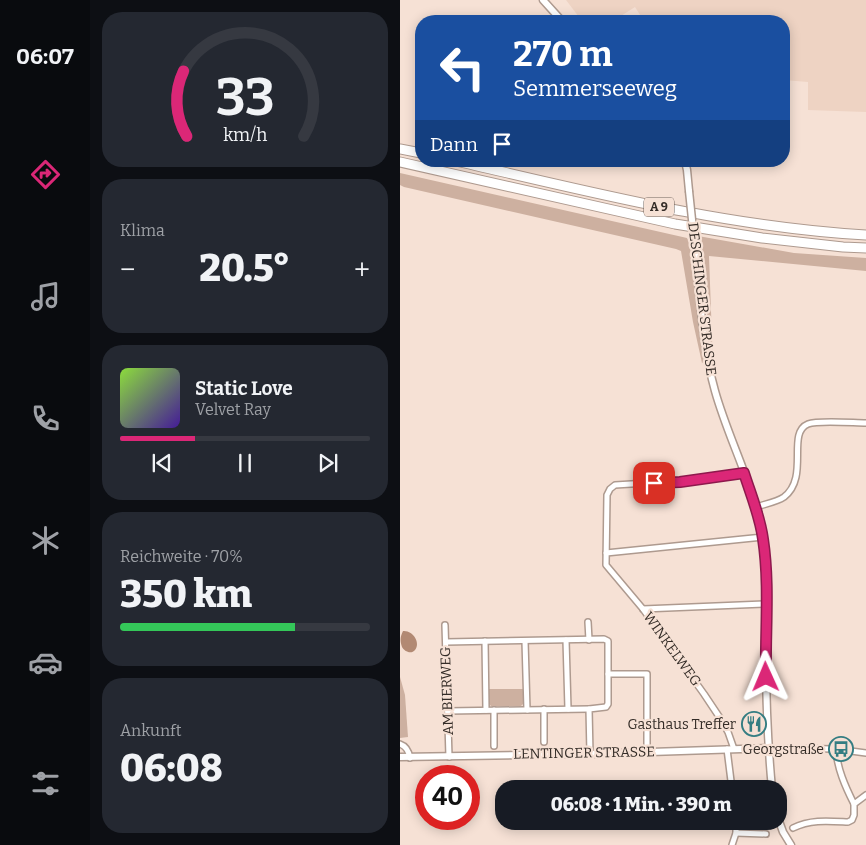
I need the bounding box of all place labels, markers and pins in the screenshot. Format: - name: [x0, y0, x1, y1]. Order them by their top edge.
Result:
- pin: [633, 462, 675, 504]
- restaurant icon: Gasthaus Treffer: [741, 711, 767, 737]
- place label: Gasthaus Treffer: [627, 716, 736, 733]
- bus stop icon: Georgstraße: [828, 736, 854, 762]
- place label: Georgstraße: [743, 741, 824, 758]

